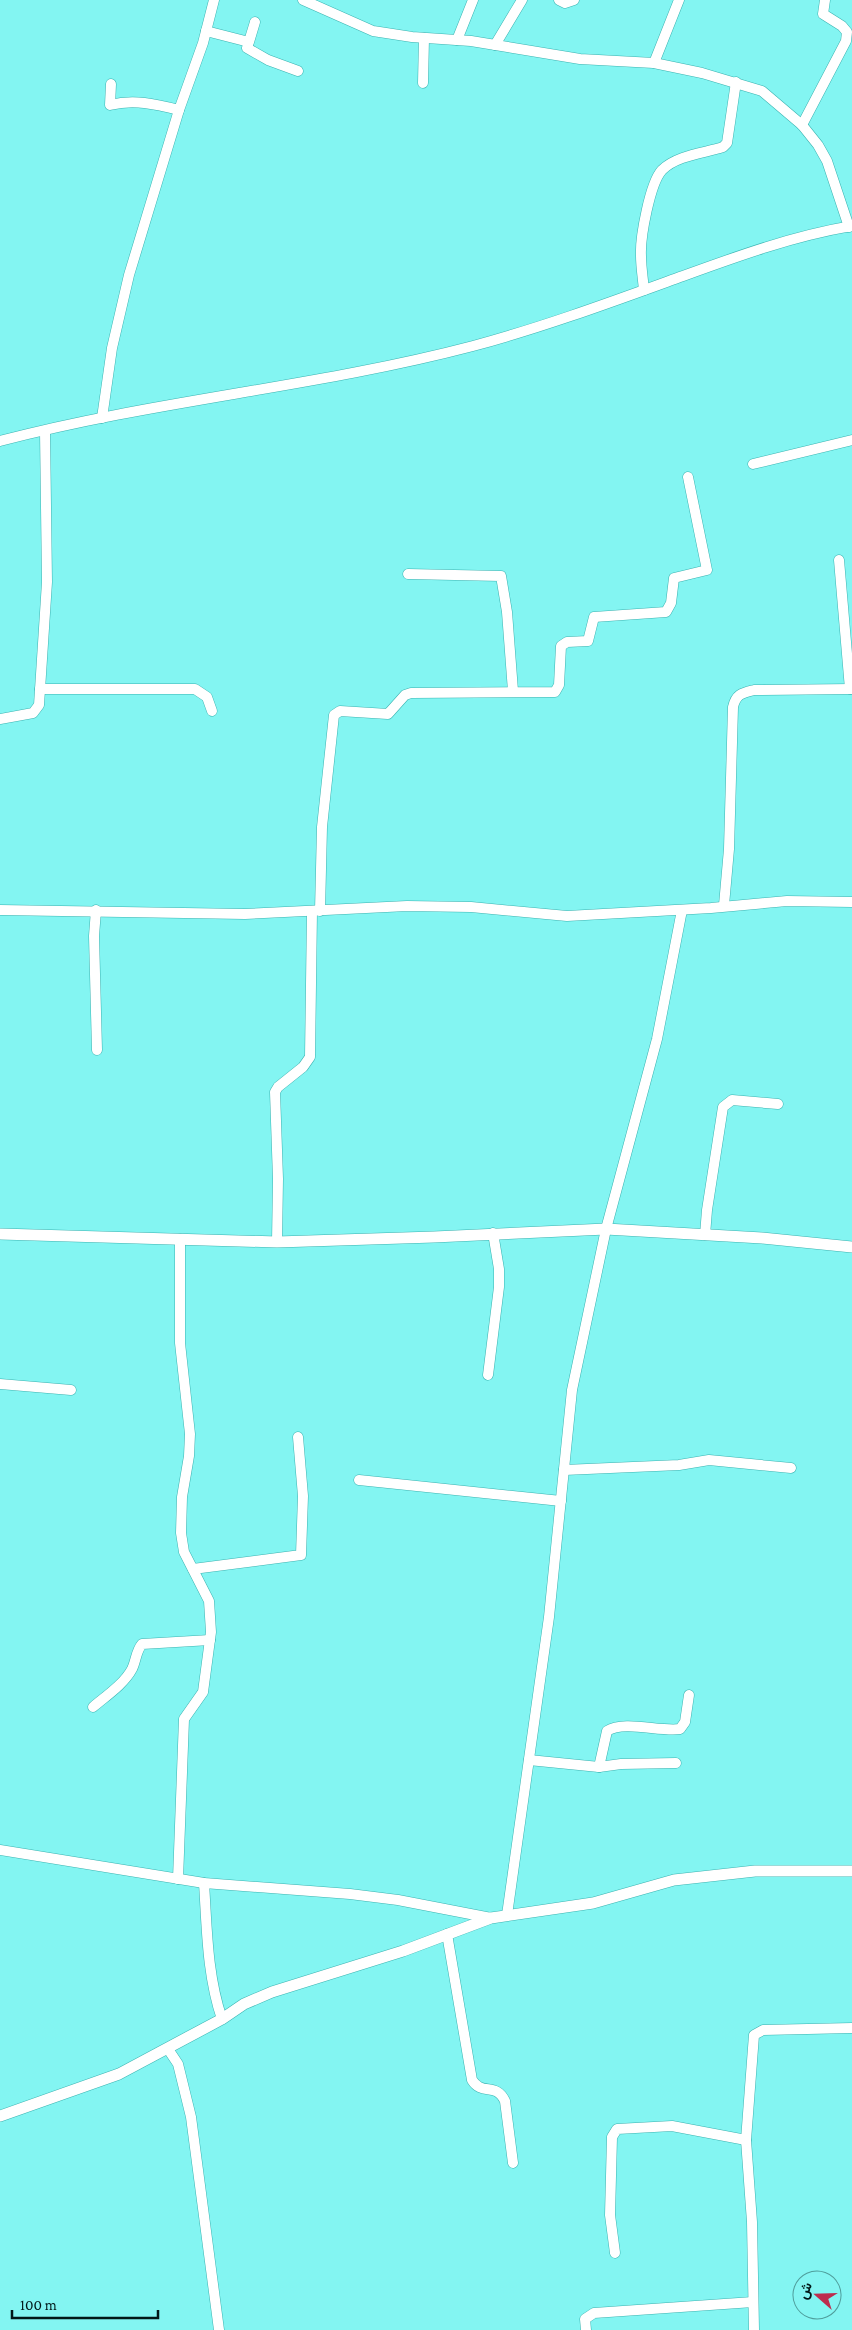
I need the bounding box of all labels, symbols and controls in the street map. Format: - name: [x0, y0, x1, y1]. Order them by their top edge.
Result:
- north arrow: [792, 2270, 842, 2320]
- text: ش: [794, 2280, 816, 2302]
- scale bar: [12, 2288, 159, 2320]
- text: 100 m: [20, 2297, 57, 2313]

